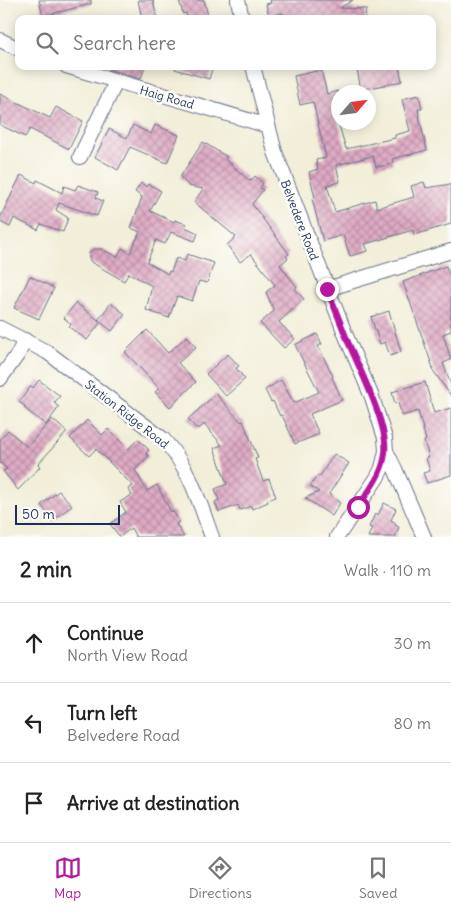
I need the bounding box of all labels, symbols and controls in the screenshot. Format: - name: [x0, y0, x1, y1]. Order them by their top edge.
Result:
- search box: [15, 15, 436, 70]
- icon: search: [33, 29, 61, 57]
- text: Search here: [73, 31, 176, 55]
- street label: Haig Road: [138, 82, 196, 112]
- north arrow: [331, 85, 376, 130]
- street label: Belvedere Road: [278, 178, 322, 262]
- route end: [316, 278, 339, 301]
- street label: Station Ridge Road: [82, 377, 172, 451]
- route start: [347, 496, 370, 519]
- scale bar: [15, 502, 120, 525]
- text: 50 m: [22, 505, 55, 523]
- text: 2 min: [20, 556, 72, 583]
- text: Walk · 110 m: [344, 560, 431, 580]
- text: Continue: [67, 621, 144, 645]
- icon: ahead: [20, 629, 48, 657]
- text: 30 m: [394, 633, 431, 653]
- text: North View Road: [67, 645, 188, 665]
- text: Turn left: [67, 701, 137, 725]
- icon: left: [20, 709, 48, 737]
- text: 80 m: [393, 713, 431, 733]
- text: Belvedere Road: [67, 725, 180, 745]
- icon: arrive: [20, 789, 48, 817]
- text: Arrive at destination: [67, 791, 240, 815]
- tab: Map: [54, 854, 82, 902]
- tab: Directions: [189, 854, 252, 902]
- tab: Saved: [359, 854, 397, 902]

